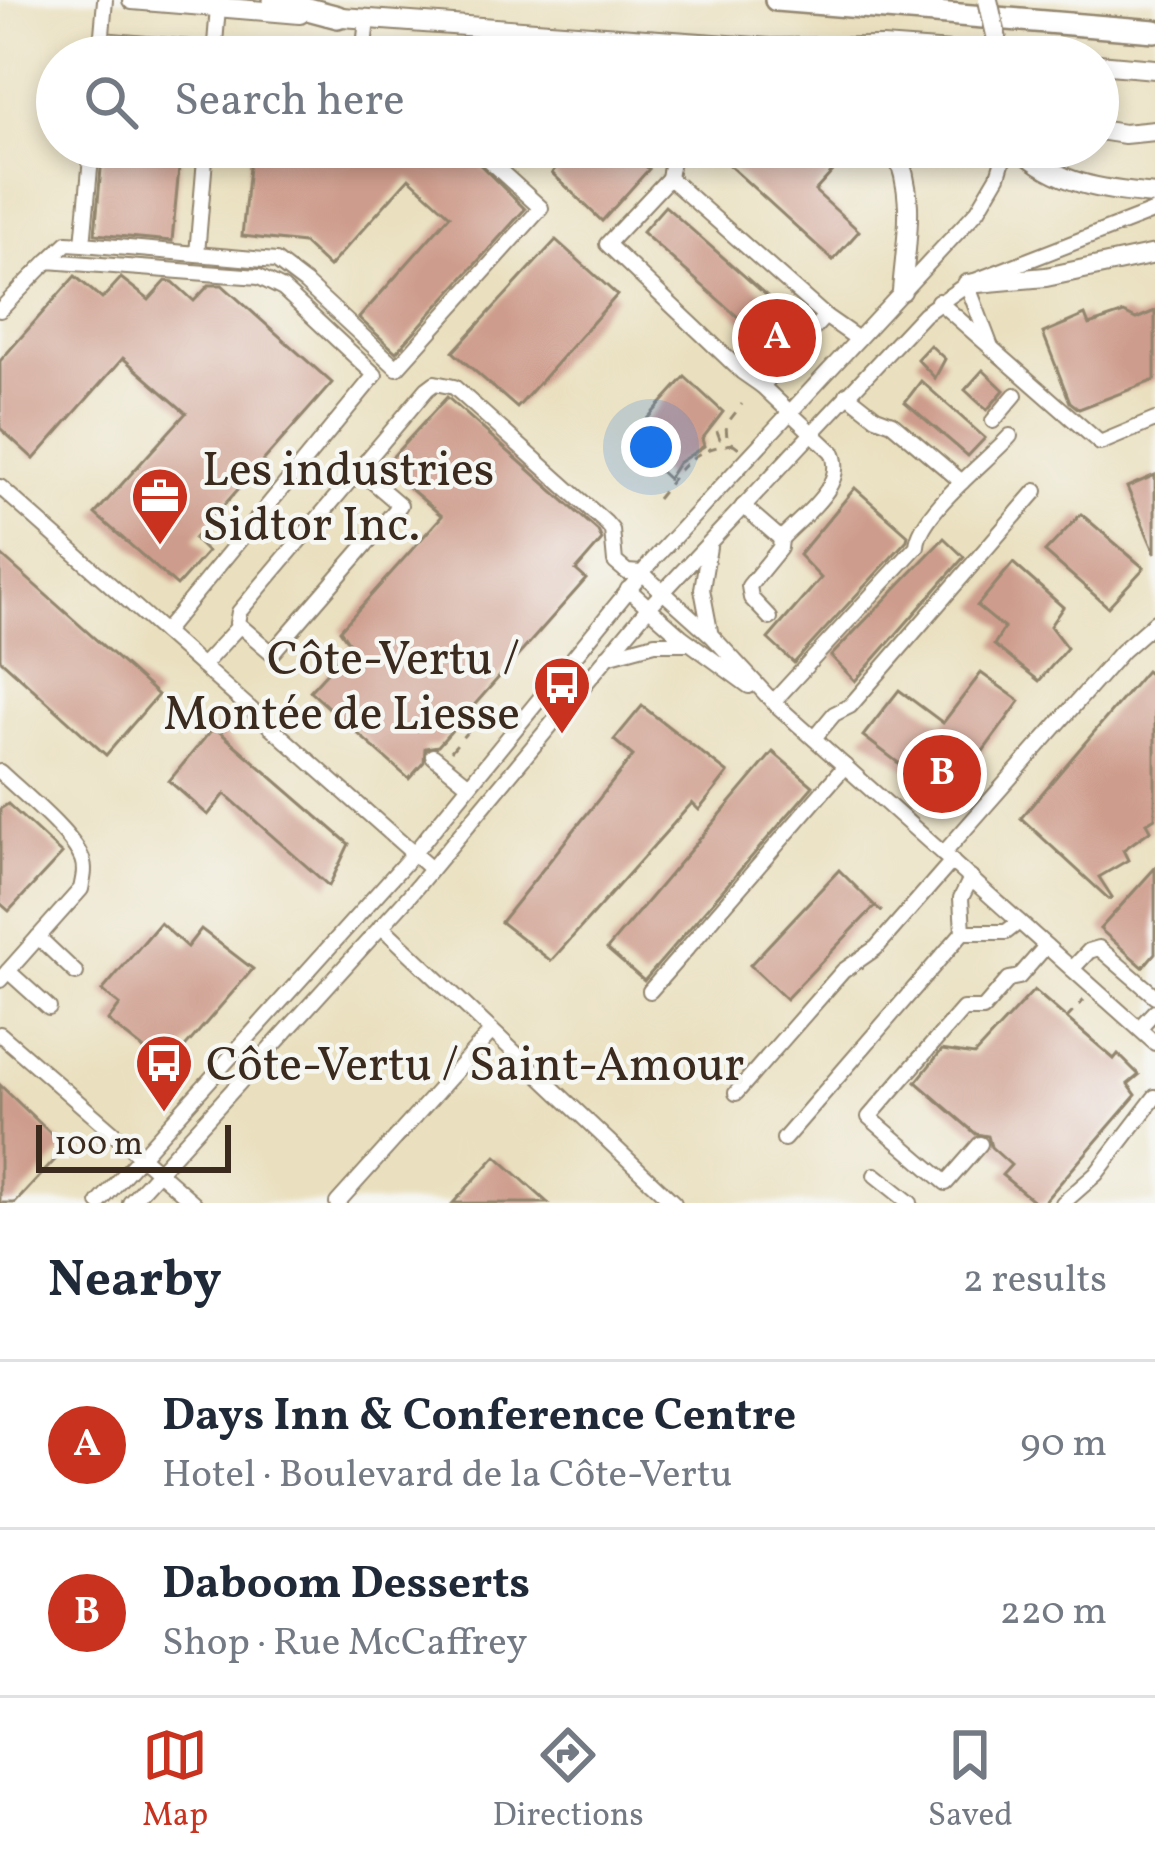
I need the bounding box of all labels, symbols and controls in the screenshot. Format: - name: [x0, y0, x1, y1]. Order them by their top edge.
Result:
- search box: [36, 36, 1119, 168]
- icon: search: [78, 69, 144, 135]
- text: Search here: [174, 71, 405, 134]
- pin: A: [738, 293, 816, 383]
- your location: [621, 417, 681, 477]
- place label: Les industries Sidtor Inc.: [202, 439, 494, 561]
- office icon: Les industries Sidtor Inc.: [129, 465, 191, 547]
- place label: Côte-Vertu / Montée de Liesse: [163, 628, 520, 750]
- bus stop icon: Côte-Vertu / Montée de Liesse: [531, 654, 593, 736]
- pin: B: [903, 729, 981, 819]
- bus stop icon: Côte-Vertu / Saint-Amour: [133, 1032, 195, 1114]
- place label: Côte-Vertu / Saint-Amour: [206, 1034, 744, 1101]
- scale bar: [36, 1119, 231, 1172]
- text: 100 m: [54, 1123, 143, 1169]
- text: Nearby: [48, 1246, 222, 1317]
- text: 2 results: [963, 1254, 1107, 1308]
- text: Days Inn & Conference Centre: [162, 1386, 796, 1449]
- text: A: [73, 1418, 101, 1472]
- text: 90 m: [1020, 1418, 1107, 1472]
- text: Hotel · Boulevard de la Côte-Vertu: [162, 1449, 733, 1503]
- text: Daboom Desserts: [162, 1554, 530, 1617]
- text: B: [74, 1586, 100, 1640]
- text: 220 m: [1000, 1586, 1107, 1640]
- text: Shop · Rue McCaffrey: [162, 1617, 527, 1671]
- tab: Map: [142, 1722, 208, 1840]
- tab: Directions: [492, 1722, 644, 1840]
- tab: Saved: [928, 1722, 1013, 1840]

